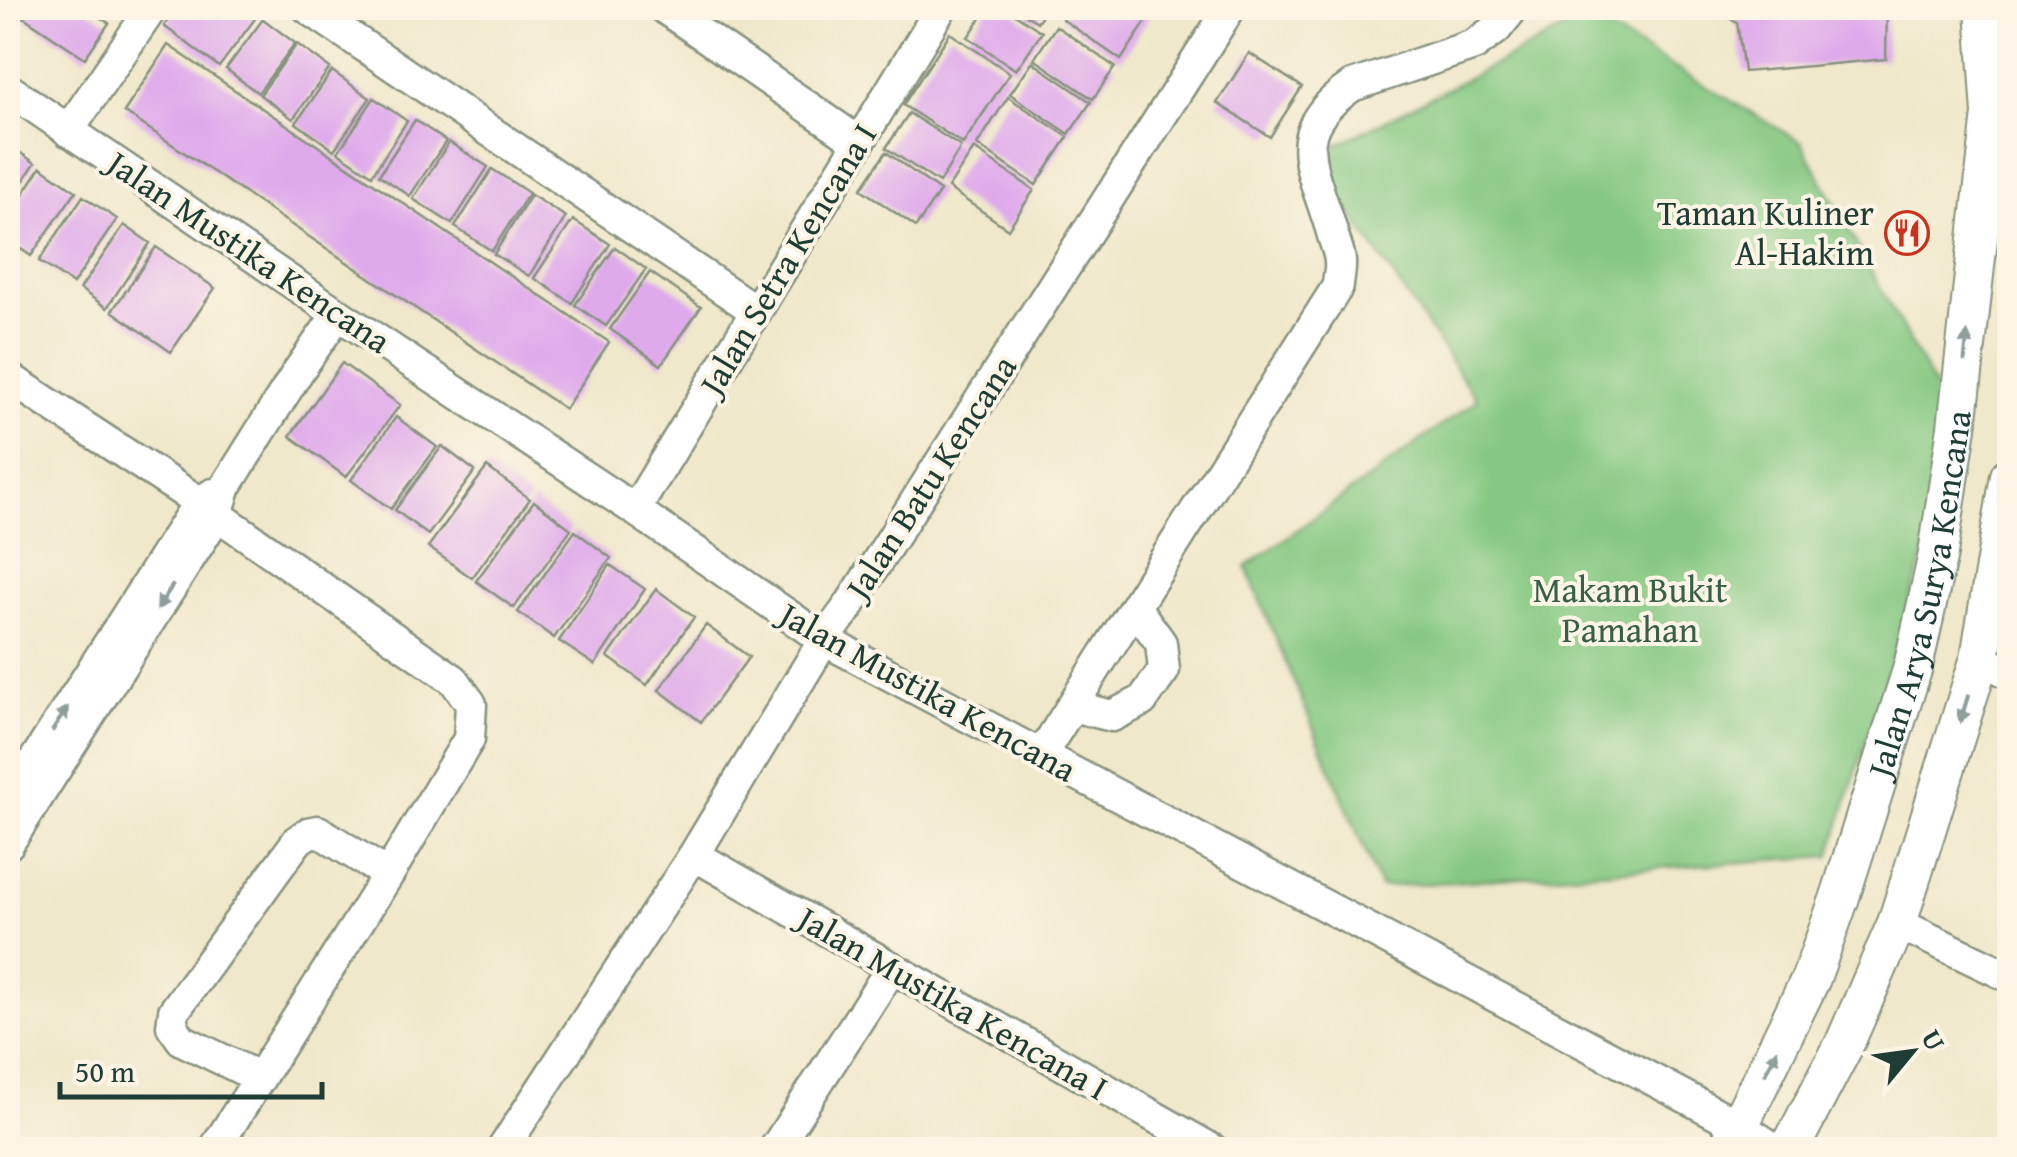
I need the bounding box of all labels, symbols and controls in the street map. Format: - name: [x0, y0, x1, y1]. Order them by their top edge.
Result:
- street label: Jalan Setra Kencana I: [684, 113, 889, 408]
- street label: Jalan Mustika Kencana: [94, 135, 402, 366]
- place label: Taman Kuliner Al-Hakim: [1657, 187, 1874, 278]
- restaurant icon: Taman Kuliner Al-Hakim: [1884, 210, 1930, 256]
- one-way arrow: [1958, 331, 1974, 363]
- street label: Jalan Batu Kencana: [830, 344, 1029, 612]
- street label: Jalan Arya Surya Kencana: [1852, 407, 1984, 787]
- park label: Makam Bukit Pamahan: [1533, 564, 1727, 655]
- one-way arrow: [156, 584, 174, 611]
- street label: Jalan Mustika Kencana: [767, 587, 1086, 795]
- one-way arrow: [1956, 694, 1971, 725]
- one-way arrow: [50, 706, 68, 733]
- street label: Jalan Mustika Kencana I: [785, 891, 1118, 1112]
- north arrow: [1862, 1002, 1962, 1102]
- text: U: [1912, 1021, 1957, 1058]
- scale bar: [60, 1037, 322, 1099]
- one-way arrow: [1762, 1048, 1779, 1077]
- text: 50 m: [75, 1049, 135, 1093]

